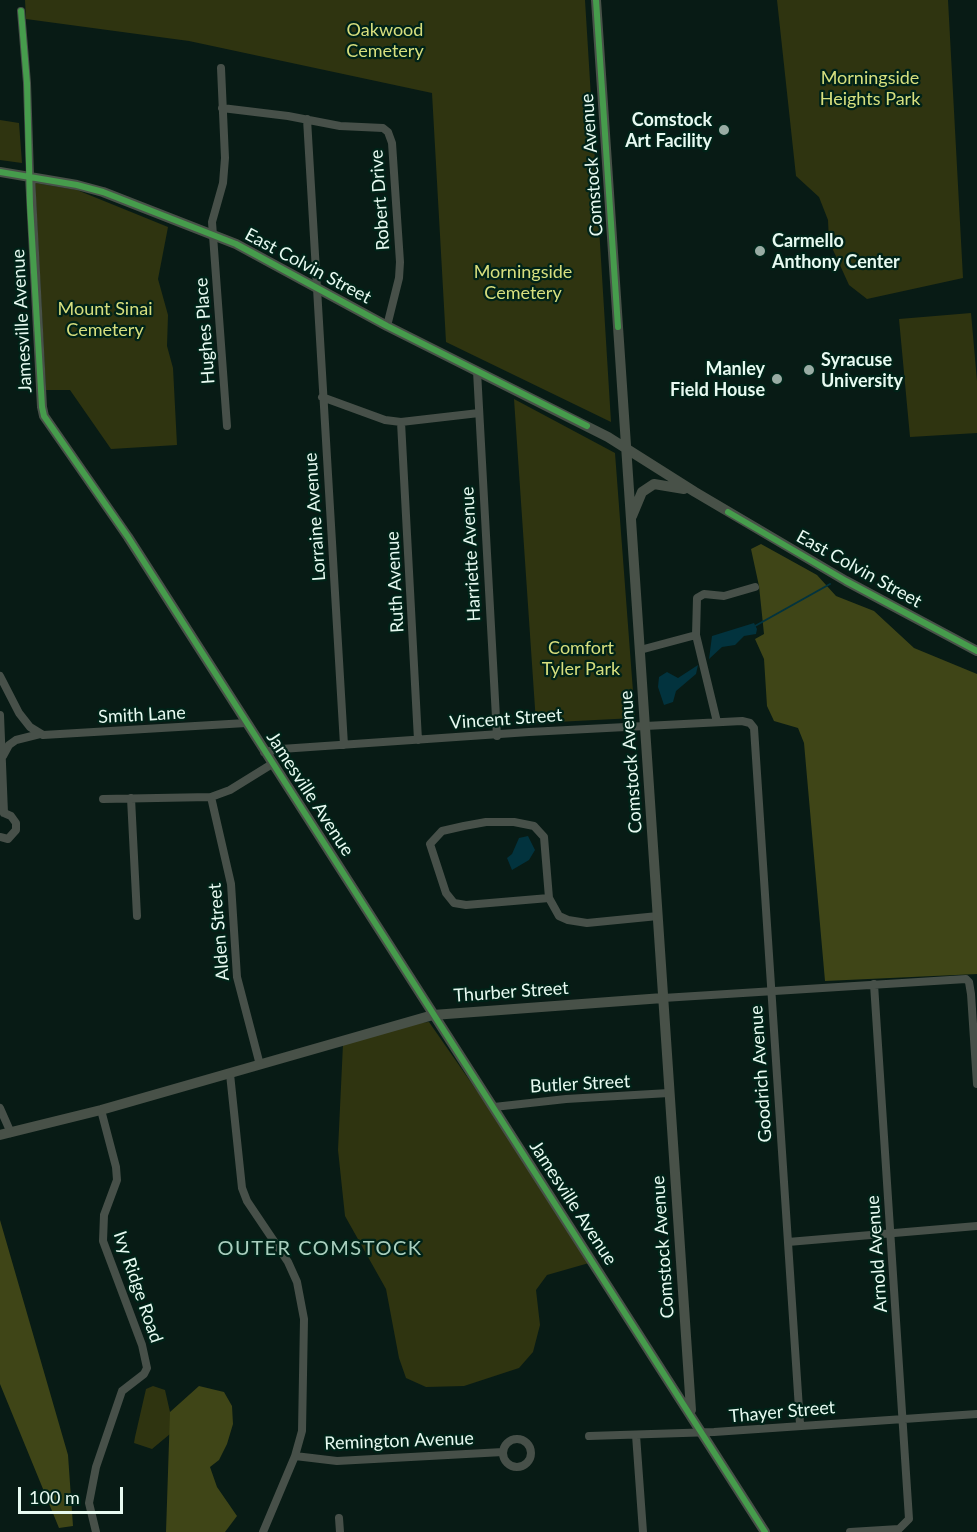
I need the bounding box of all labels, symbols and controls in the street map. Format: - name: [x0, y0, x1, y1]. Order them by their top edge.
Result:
- park label: Oakwood Cemetery: [346, 19, 424, 62]
- park label: Morningside Heights Park: [820, 67, 920, 110]
- street label: Comstock Avenue: [576, 93, 608, 237]
- place label: Comstock Art Facility: [625, 109, 712, 152]
- marker: Comstock Art Facility: [717, 123, 731, 137]
- street label: Robert Drive: [366, 149, 394, 251]
- street label: East Colvin Street: [241, 224, 375, 308]
- place label: Carmello Anthony Center: [772, 230, 900, 272]
- marker: Carmello Anthony Center: [753, 244, 767, 258]
- street label: Jamesville Avenue: [7, 249, 37, 393]
- park label: Morningside Cemetery: [474, 261, 572, 304]
- street label: Hughes Place: [191, 277, 219, 385]
- park label: Mount Sinai Cemetery: [58, 298, 152, 340]
- place label: Syracuse University: [821, 349, 903, 392]
- place label: Manley Field House: [670, 358, 765, 400]
- marker: Syracuse University: [802, 363, 816, 377]
- marker: Manley Field House: [770, 372, 784, 386]
- street label: Lorraine Avenue: [300, 452, 330, 582]
- street label: Harriette Avenue: [457, 486, 485, 622]
- street label: East Colvin Street: [793, 526, 925, 612]
- street label: Ruth Avenue: [382, 531, 408, 633]
- park label: Comfort Tyler Park: [542, 637, 620, 680]
- street label: Comstock Avenue: [615, 690, 647, 834]
- street label: Smith Lane: [98, 702, 186, 728]
- street label: Vincent Street: [449, 704, 563, 734]
- street label: Jamesville Avenue: [262, 728, 358, 860]
- street label: Alden Street: [204, 882, 234, 982]
- street label: Thurber Street: [453, 977, 569, 1007]
- street label: Goodrich Avenue: [745, 1005, 777, 1143]
- street label: Butler Street: [529, 1071, 631, 1097]
- street label: Jamesville Avenue: [525, 1137, 621, 1269]
- street label: Comstock Avenue: [647, 1175, 679, 1319]
- street label: Arnold Avenue: [862, 1195, 892, 1313]
- street label: Ivy Ridge Road: [109, 1228, 167, 1346]
- district label: OUTER COMSTOCK: [217, 1237, 423, 1261]
- street label: Thayer Street: [728, 1397, 836, 1427]
- street label: Remington Avenue: [324, 1428, 474, 1454]
- scale bar: [21, 1475, 126, 1513]
- text: 100 m: [29, 1486, 80, 1508]

